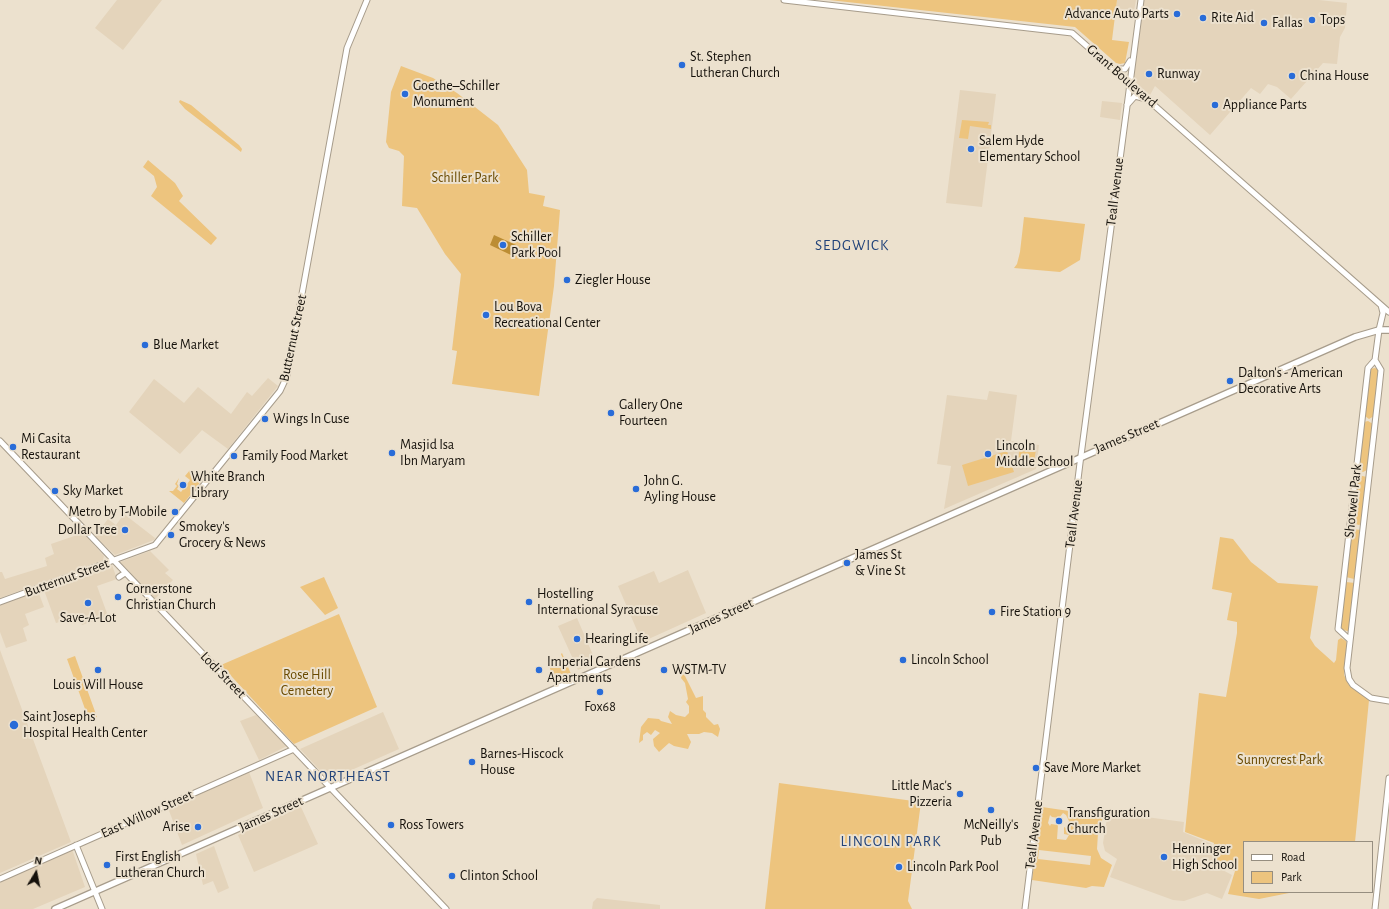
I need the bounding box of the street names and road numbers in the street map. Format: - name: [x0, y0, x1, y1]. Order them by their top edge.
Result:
- street label: Grant Boulevard: [1083, 41, 1161, 111]
- street label: Teall Avenue: [1102, 157, 1128, 227]
- street label: Butternut Street: [276, 293, 310, 383]
- street label: James Street: [1092, 415, 1162, 457]
- street label: Shotwell Park: [1341, 463, 1365, 539]
- street label: Teall Avenue: [1061, 479, 1087, 549]
- street label: Butternut Street: [23, 555, 111, 601]
- street label: James Street: [686, 594, 756, 638]
- street label: Lodi Street: [197, 648, 249, 702]
- street label: East Willow Street: [98, 786, 196, 842]
- street label: James Street: [236, 792, 306, 836]
- street label: Teall Avenue: [1021, 800, 1047, 870]

